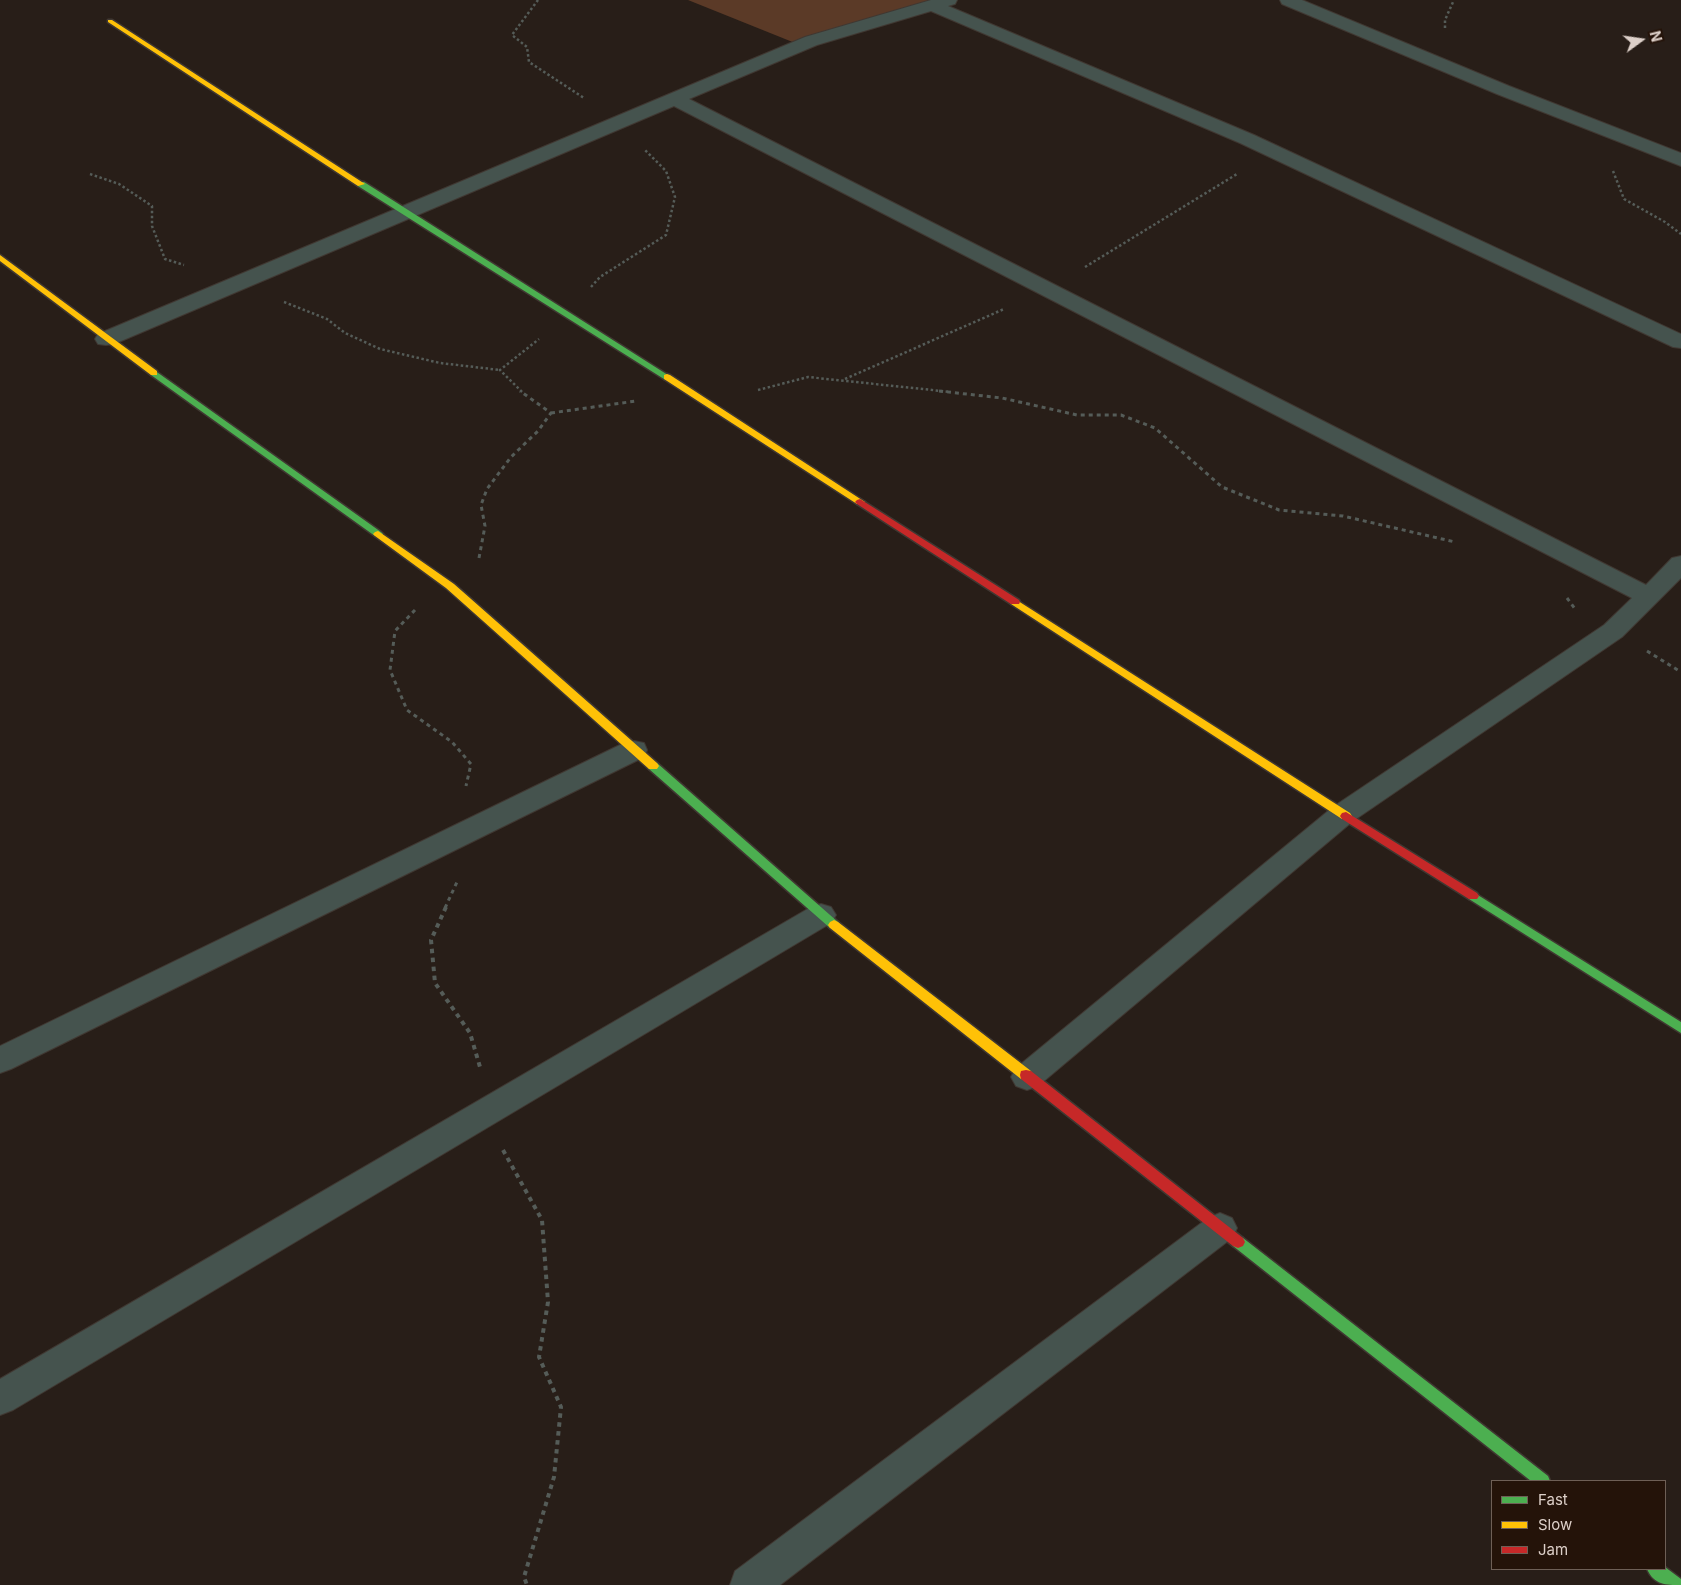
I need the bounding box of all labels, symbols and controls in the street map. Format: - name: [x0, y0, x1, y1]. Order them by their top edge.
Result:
- north arrow: [1616, 15, 1666, 65]
- text: N: [1646, 29, 1666, 43]
- legend: [1491, 1480, 1666, 1570]
- text: Fast: [1538, 1490, 1568, 1509]
- text: Slow: [1538, 1515, 1572, 1534]
- text: Jam: [1538, 1540, 1568, 1559]

